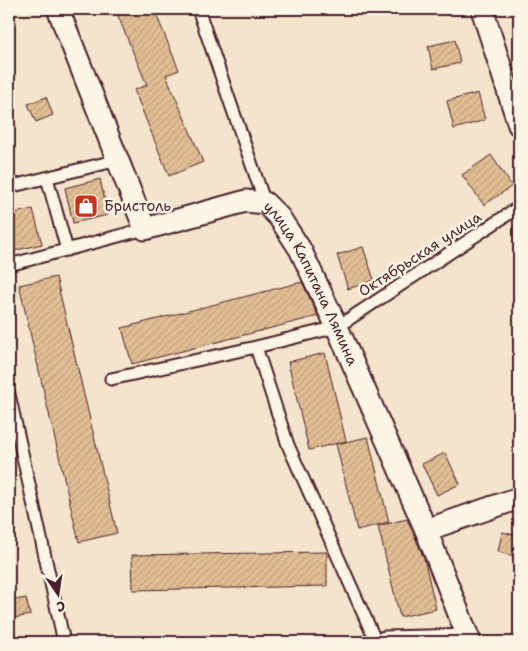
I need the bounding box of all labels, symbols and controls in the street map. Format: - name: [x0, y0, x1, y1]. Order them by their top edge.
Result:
- shop icon: Бристоль: [73, 193, 99, 219]
- place label: Бристоль: [104, 196, 171, 216]
- street label: улица Капитана Лямина: [259, 197, 363, 369]
- street label: Октябрьская улица: [355, 206, 486, 301]
- north arrow: [32, 568, 82, 618]
- text: С: [55, 597, 67, 616]

